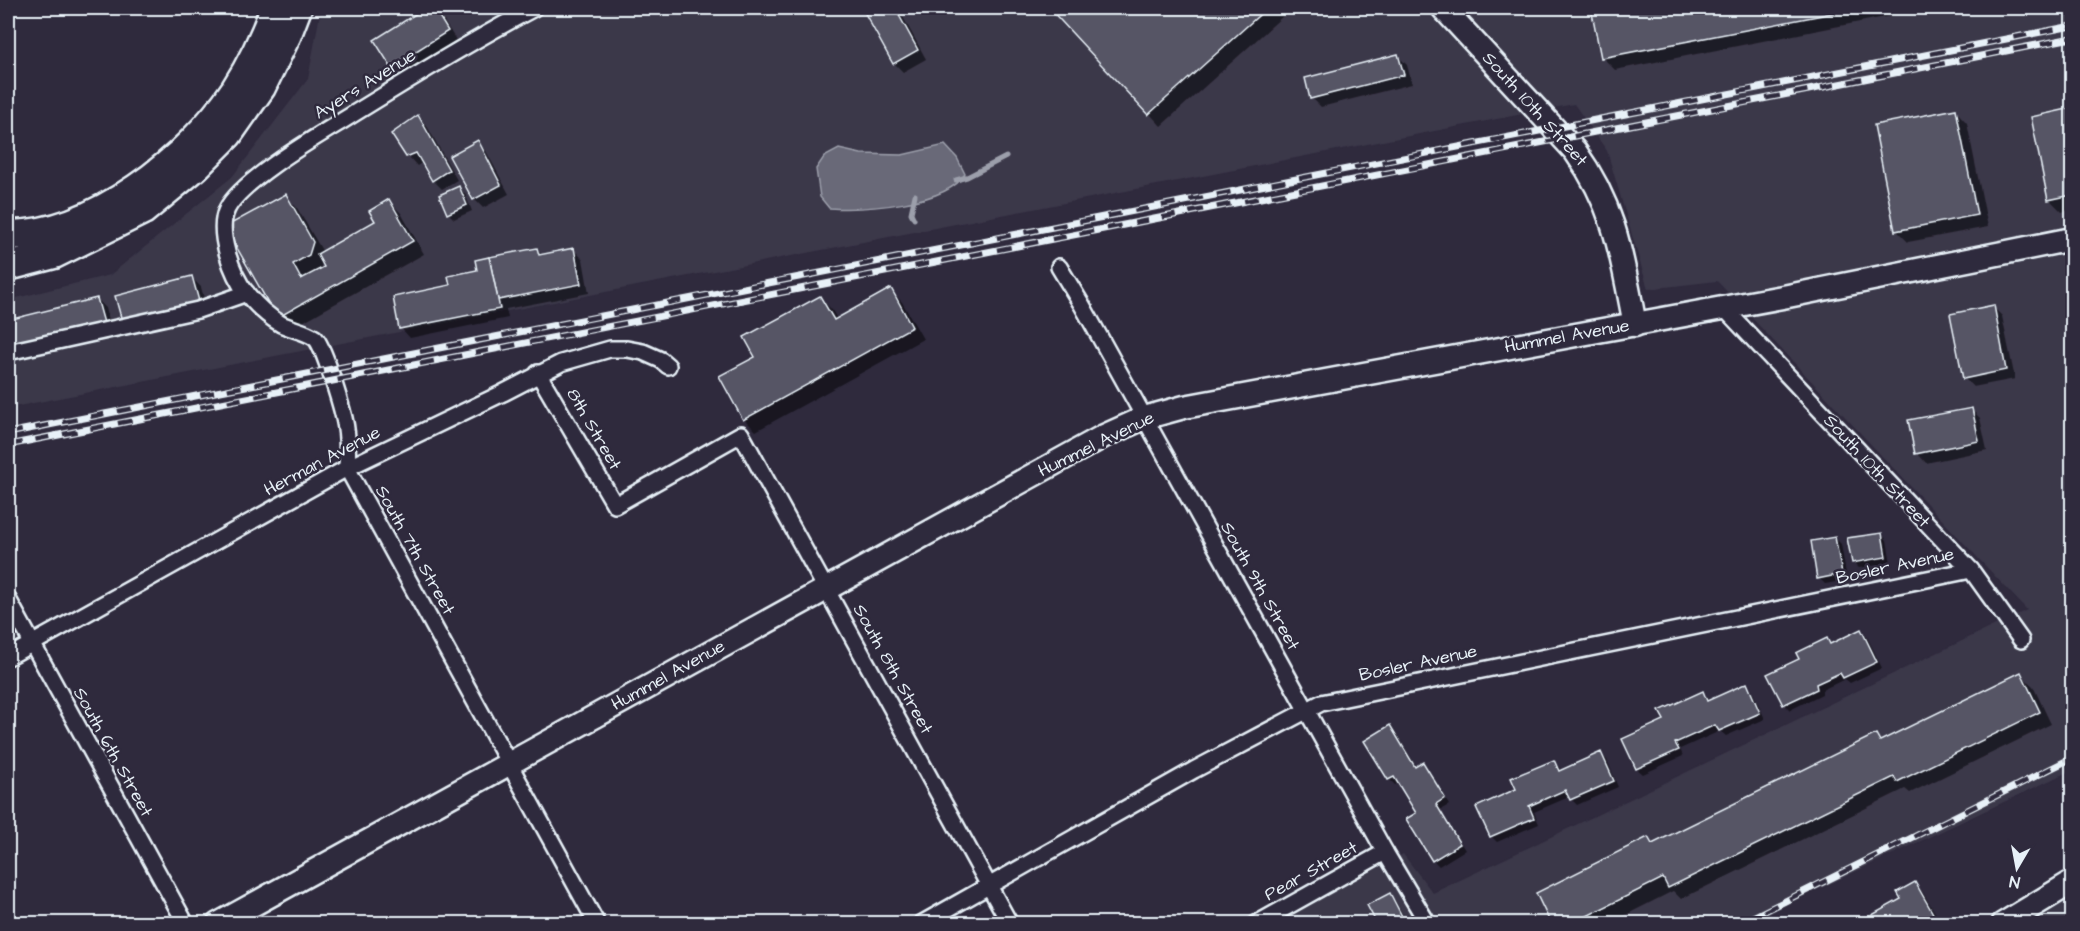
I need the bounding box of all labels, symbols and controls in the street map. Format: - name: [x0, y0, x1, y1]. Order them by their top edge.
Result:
- street label: Ayers Avenue: [309, 43, 421, 126]
- street label: South 10th Street: [1477, 46, 1594, 172]
- street label: Hummel Avenue: [1503, 313, 1632, 359]
- street label: 8th Street: [561, 384, 628, 475]
- street label: Hummel Avenue: [1034, 405, 1158, 483]
- street label: South 10th Street: [1818, 409, 1937, 534]
- street label: Herman Avenue: [259, 420, 385, 502]
- street label: South 7th Street: [369, 481, 461, 620]
- street label: South 9th Street: [1214, 517, 1306, 655]
- street label: Bosler Avenue: [1834, 541, 1957, 591]
- street label: South 8th Street: [847, 600, 939, 739]
- street label: Hummel Avenue: [607, 633, 730, 717]
- street label: Bosler Avenue: [1357, 638, 1480, 688]
- street label: South 6th Street: [67, 683, 159, 822]
- street label: Pear Street: [1260, 835, 1363, 907]
- north arrow: [1987, 838, 2047, 898]
- text: N: [2008, 870, 2021, 893]

